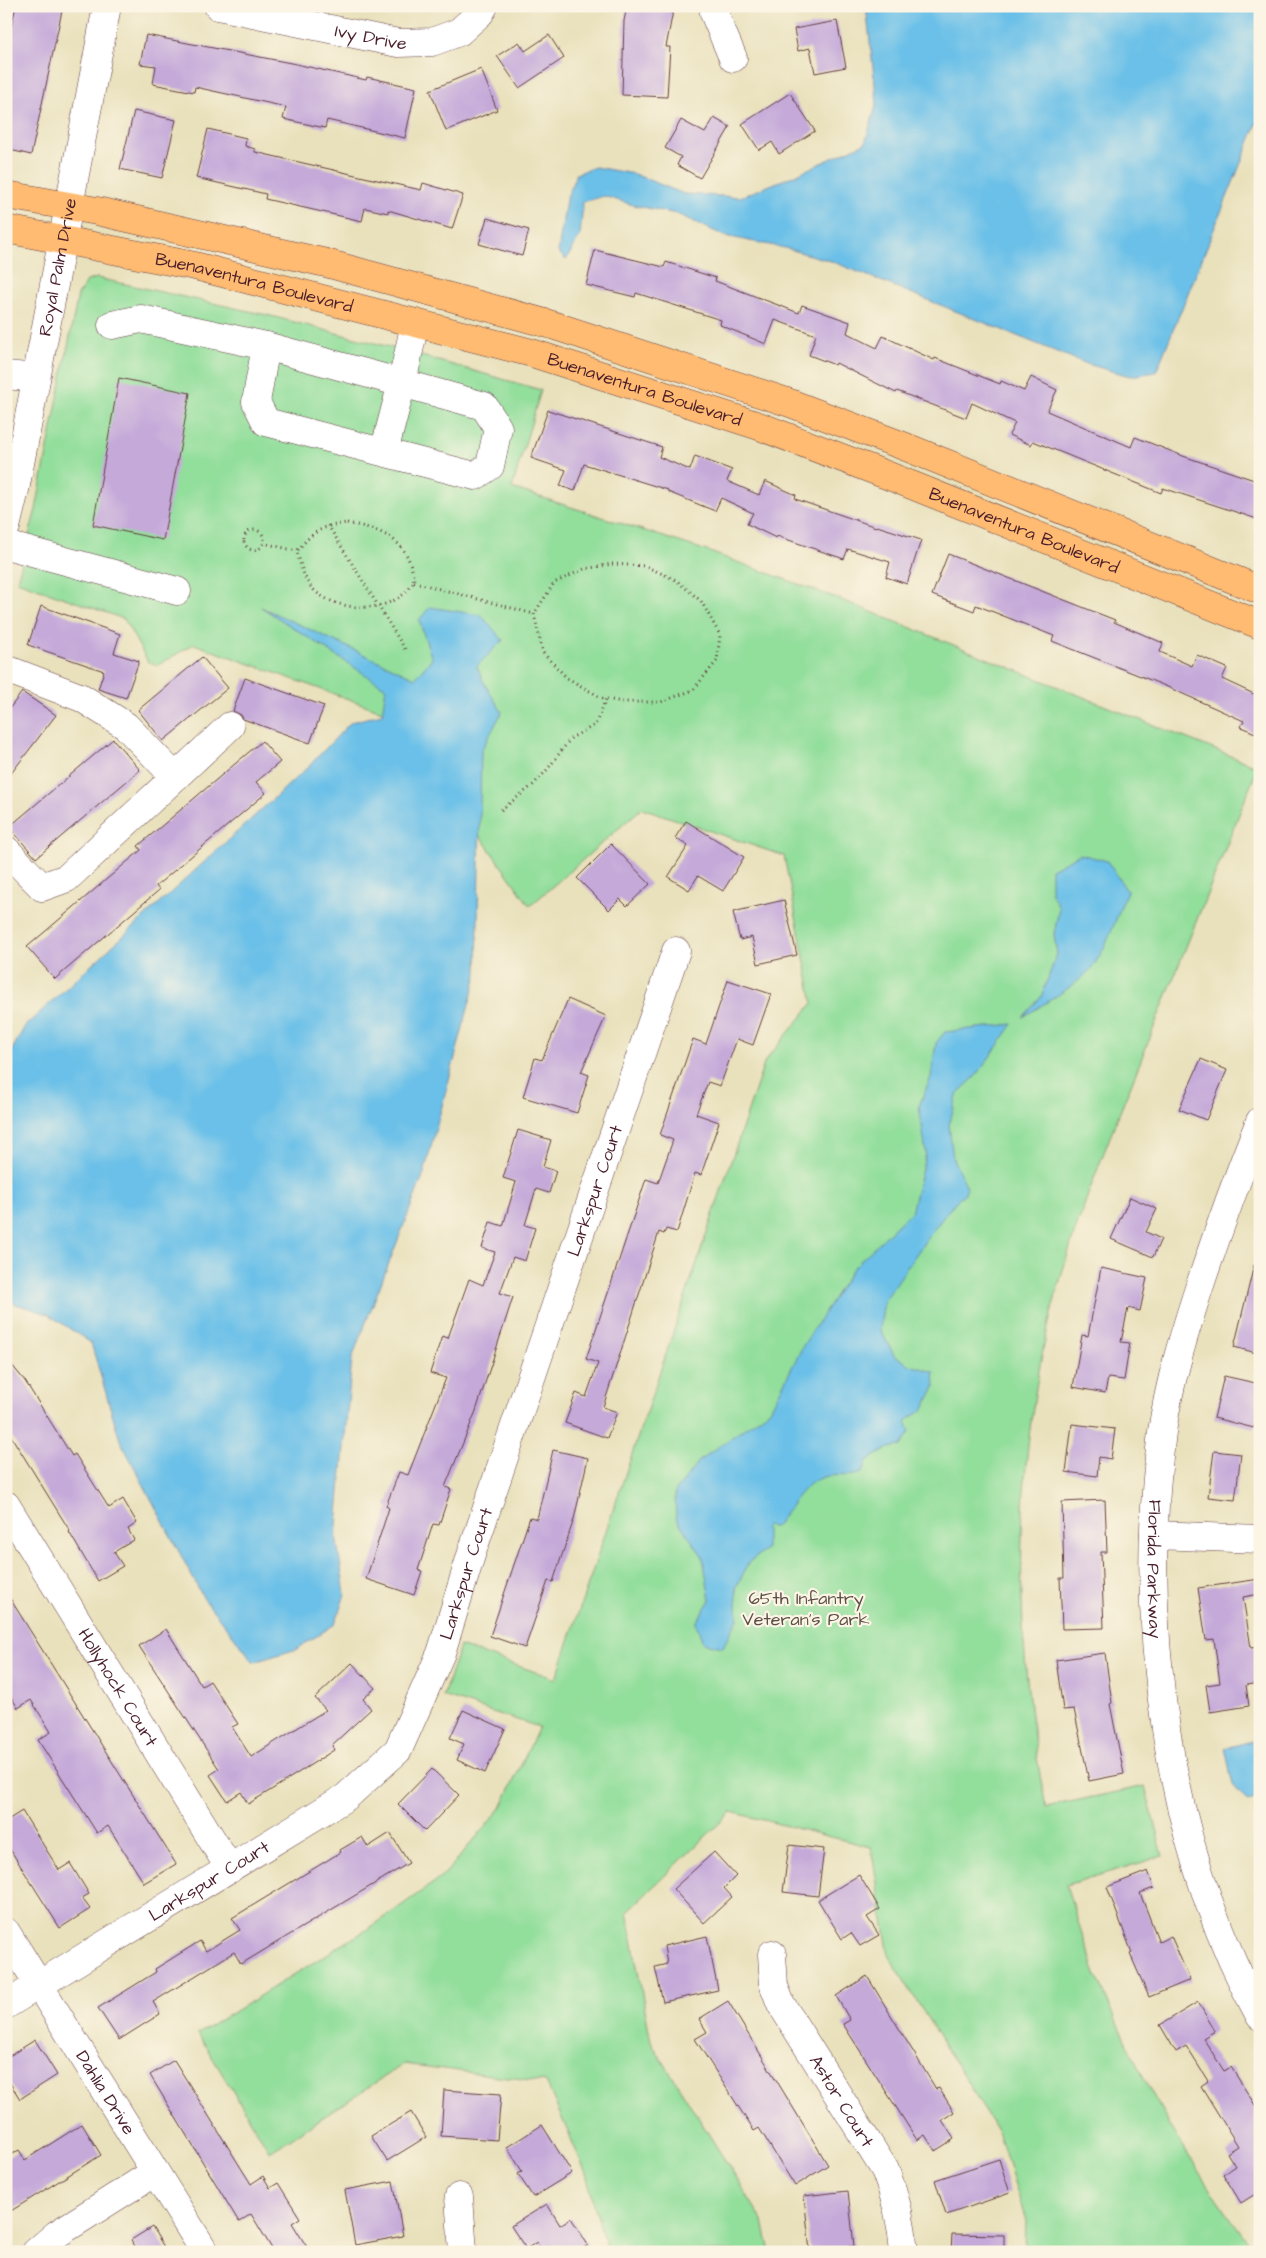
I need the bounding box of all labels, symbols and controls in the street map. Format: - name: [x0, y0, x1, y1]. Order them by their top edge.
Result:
- street label: Ivy Drive: [333, 18, 407, 56]
- street label: Royal Palm Drive: [32, 196, 83, 338]
- street label: Buenaventura Boulevard: [153, 247, 356, 319]
- street label: Buenaventura Boulevard: [544, 347, 745, 433]
- street label: Buenaventura Boulevard: [925, 481, 1123, 580]
- street label: Larkspur Court: [561, 1121, 629, 1260]
- street label: Florida Parkway: [1140, 1499, 1168, 1639]
- street label: Larkspur Court: [434, 1504, 499, 1643]
- park label: 65th Infantry Veteran's Park: [743, 1586, 869, 1632]
- street label: Hollyhock Court: [72, 1624, 164, 1752]
- street label: Larkspur Court: [144, 1834, 275, 1928]
- street label: Dahlia Drive: [70, 2046, 141, 2140]
- street label: Astor Court: [803, 2051, 880, 2153]

